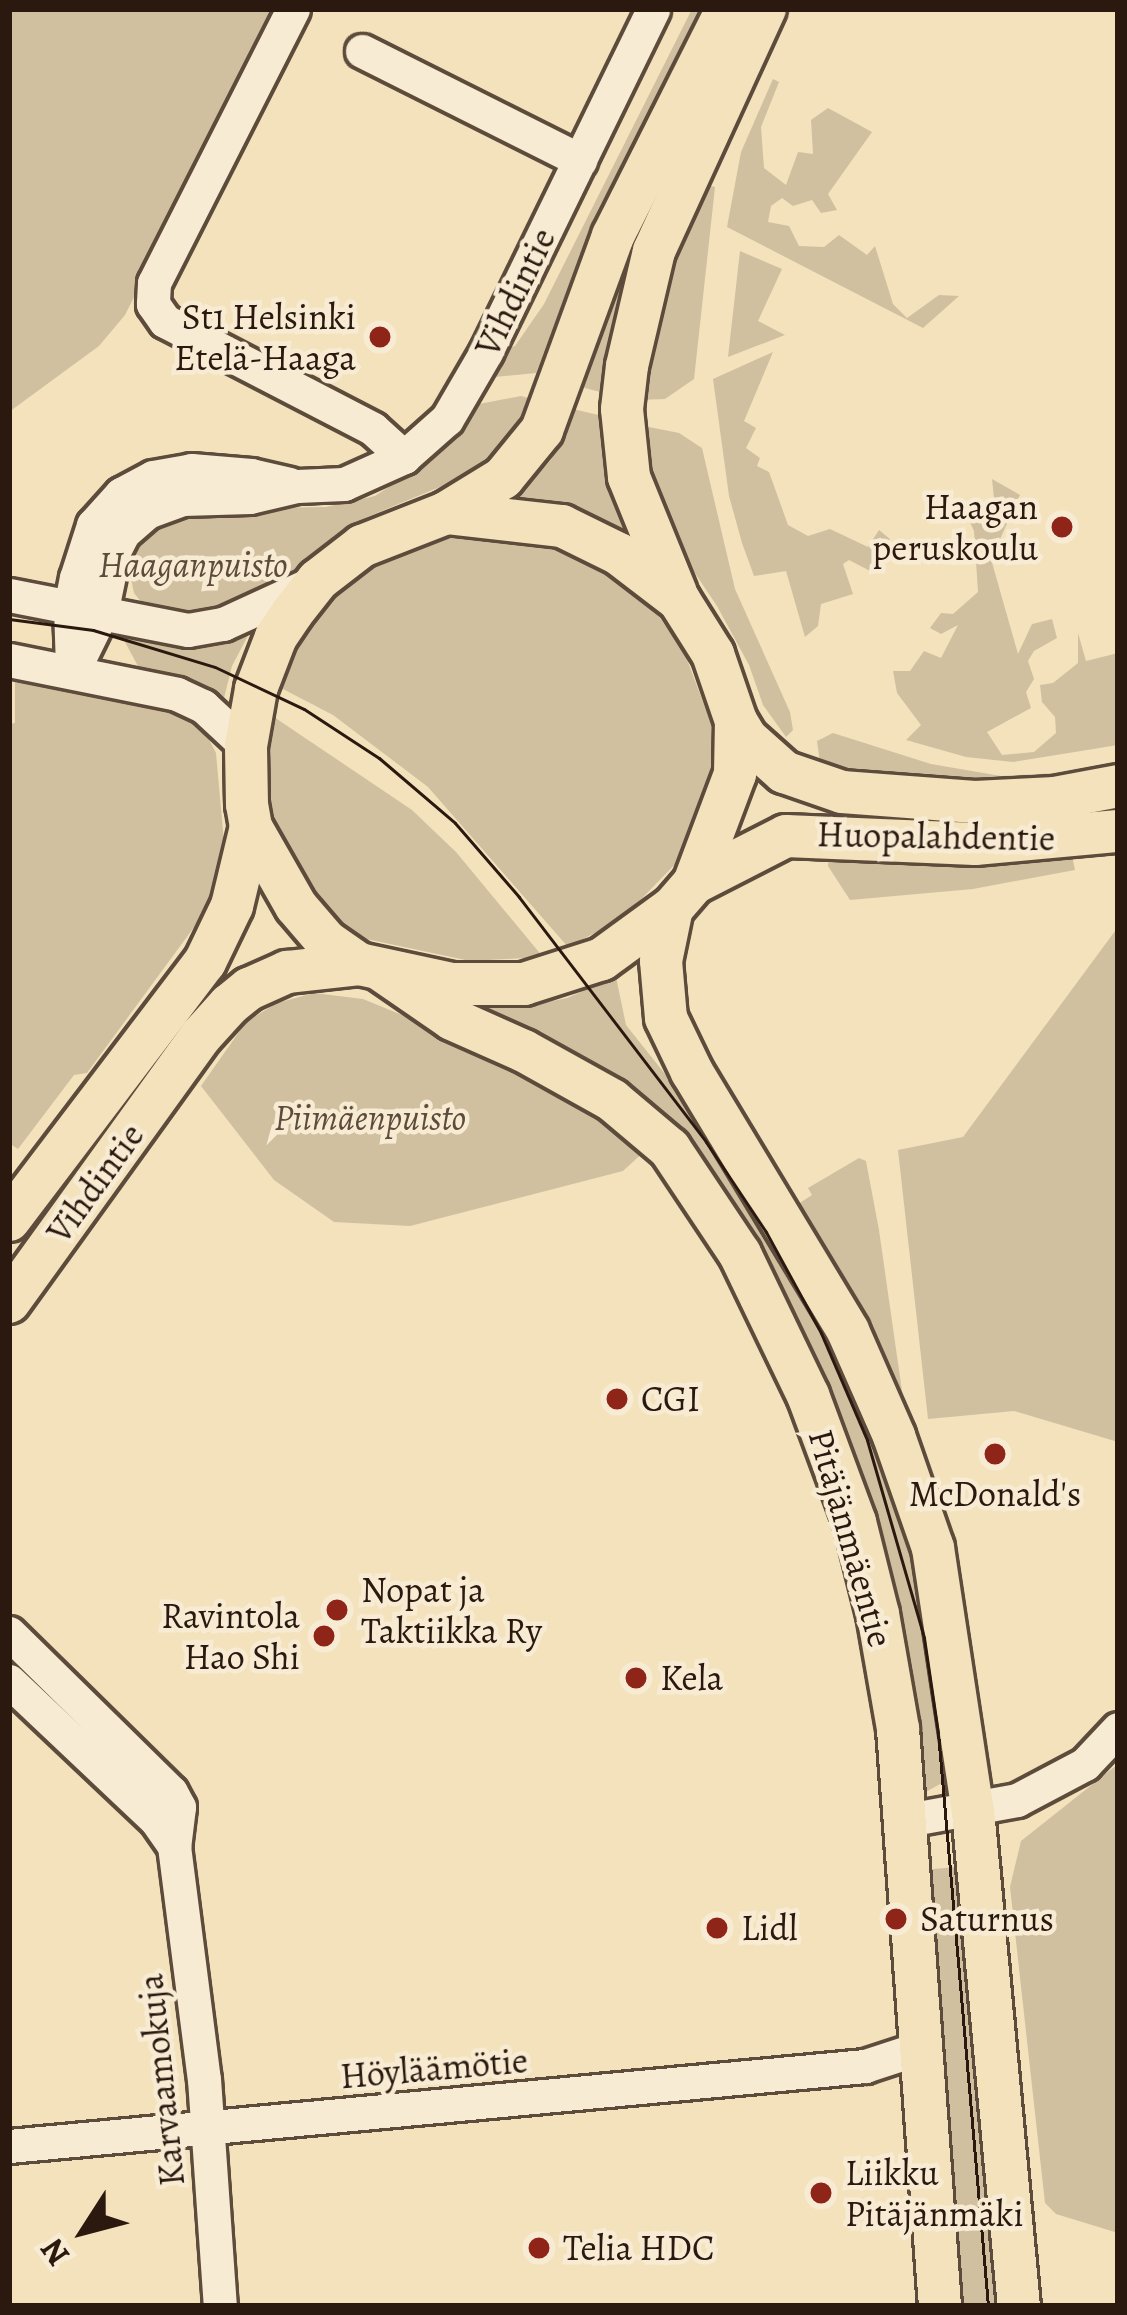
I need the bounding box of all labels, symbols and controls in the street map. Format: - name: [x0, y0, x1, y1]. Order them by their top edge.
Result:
- street label: Vihdintie: [465, 221, 565, 363]
- place label: St1 Helsinki Etelä-Haaga: [174, 294, 356, 379]
- marker: St1 Helsinki Etelä-Haaga: [367, 324, 393, 350]
- place label: Haagan peruskoulu: [872, 484, 1038, 569]
- marker: Haagan peruskoulu: [1049, 514, 1075, 540]
- park label: Haaganpuisto: [98, 543, 288, 587]
- street label: Huopalahdentie: [816, 812, 1056, 860]
- park label: Piimäenpuisto: [274, 1096, 466, 1140]
- street label: Vihdintie: [37, 1115, 153, 1251]
- place label: CGI: [641, 1377, 700, 1421]
- marker: CGI: [604, 1386, 630, 1412]
- street label: Pitäjänmäentie: [799, 1424, 903, 1652]
- marker: McDonald's: [982, 1441, 1008, 1467]
- place label: McDonald's: [909, 1472, 1081, 1516]
- place label: Nopat ja Taktiikka Ry: [361, 1567, 542, 1652]
- place label: Ravintola Hao Shi: [161, 1593, 300, 1678]
- marker: Nopat ja Taktiikka Ry: [324, 1597, 350, 1623]
- marker: Ravintola Hao Shi: [311, 1623, 337, 1649]
- place label: Kela: [660, 1656, 723, 1700]
- marker: Kela: [623, 1665, 649, 1691]
- place label: Saturnus: [920, 1897, 1054, 1941]
- place label: Lidl: [741, 1906, 798, 1950]
- marker: Saturnus: [883, 1906, 909, 1932]
- marker: Lidl: [704, 1915, 730, 1941]
- street label: Karvaamokuja: [128, 1972, 194, 2188]
- street label: Höyläämötie: [338, 2038, 530, 2098]
- place label: Liikku Pitäjänmäki: [845, 2150, 1024, 2235]
- north arrow: [24, 2171, 144, 2291]
- marker: Liikku Pitäjänmäki: [808, 2180, 834, 2206]
- place label: Telia HDC: [563, 2226, 714, 2270]
- text: N: [29, 2230, 80, 2275]
- marker: Telia HDC: [526, 2235, 552, 2261]

